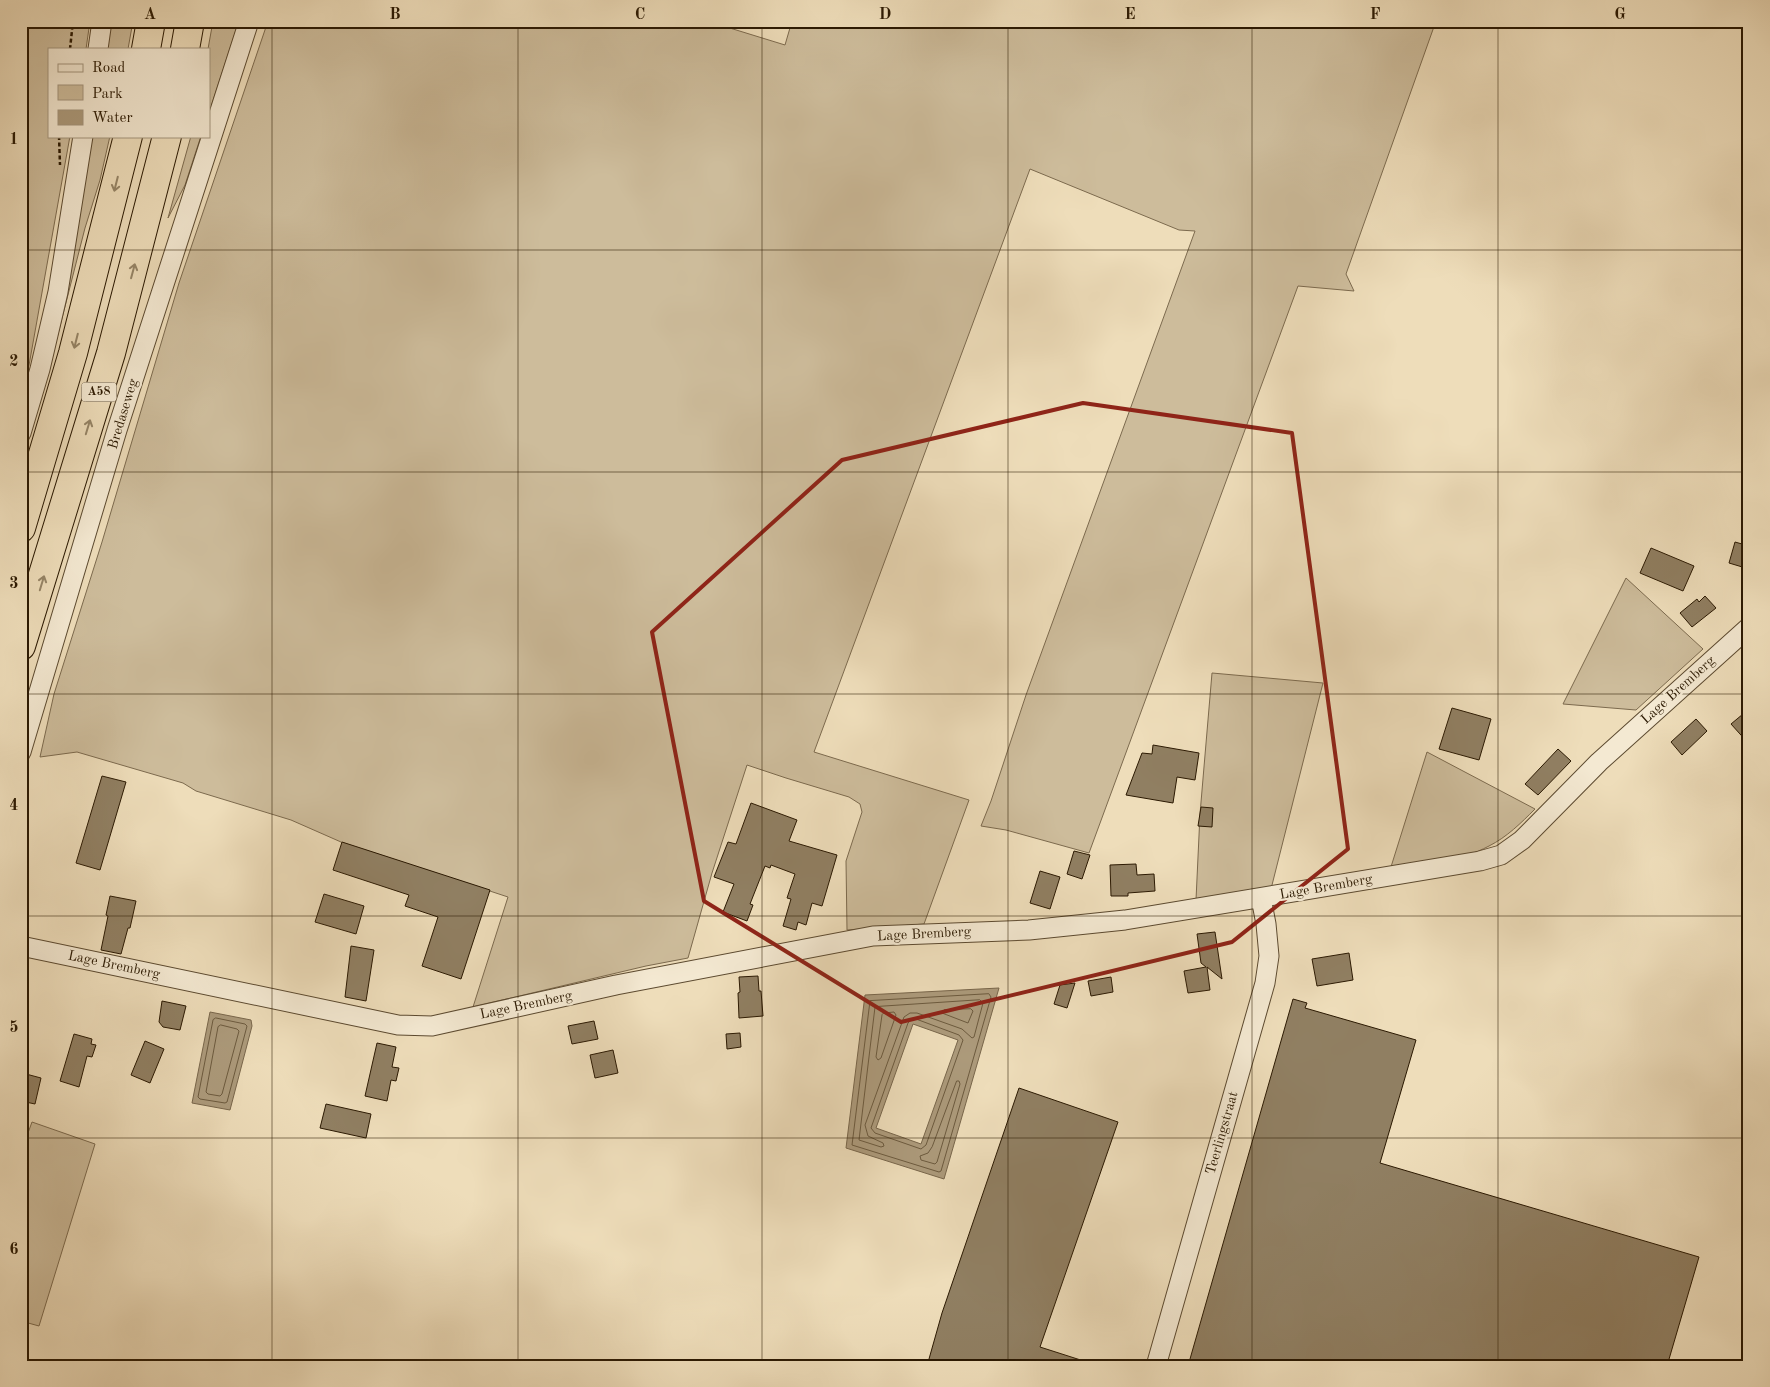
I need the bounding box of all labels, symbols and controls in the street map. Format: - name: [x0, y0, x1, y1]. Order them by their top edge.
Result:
- text: A: [144, 7, 156, 23]
- text: B: [389, 7, 401, 23]
- text: C: [635, 7, 645, 23]
- text: D: [879, 7, 891, 23]
- text: E: [1124, 7, 1136, 23]
- text: F: [1370, 7, 1381, 23]
- text: G: [1614, 7, 1626, 23]
- legend: [48, 48, 210, 138]
- text: Road: [92, 61, 126, 76]
- text: Park: [92, 87, 123, 102]
- text: Water: [92, 111, 133, 126]
- text: 1: [9, 132, 19, 148]
- one-way arrow: [111, 175, 121, 191]
- one-way arrow: [128, 263, 138, 279]
- one-way arrow: [71, 333, 80, 349]
- text: 2: [9, 354, 19, 370]
- street label: Bredaseweg: [106, 377, 140, 451]
- road number: A58: [82, 382, 116, 402]
- one-way arrow: [84, 420, 94, 436]
- one-way arrow: [37, 575, 47, 591]
- text: 3: [9, 576, 19, 592]
- street label: Lage Bremberg: [1638, 653, 1718, 727]
- text: 4: [9, 798, 19, 814]
- street label: Lage Bremberg: [1278, 872, 1374, 902]
- street label: Lage Bremberg: [877, 925, 972, 943]
- street label: Lage Bremberg: [67, 948, 162, 982]
- street label: Lage Bremberg: [479, 988, 574, 1022]
- text: 5: [9, 1020, 19, 1036]
- street label: Teerlingstraat: [1203, 1090, 1241, 1176]
- text: 6: [9, 1242, 19, 1258]

